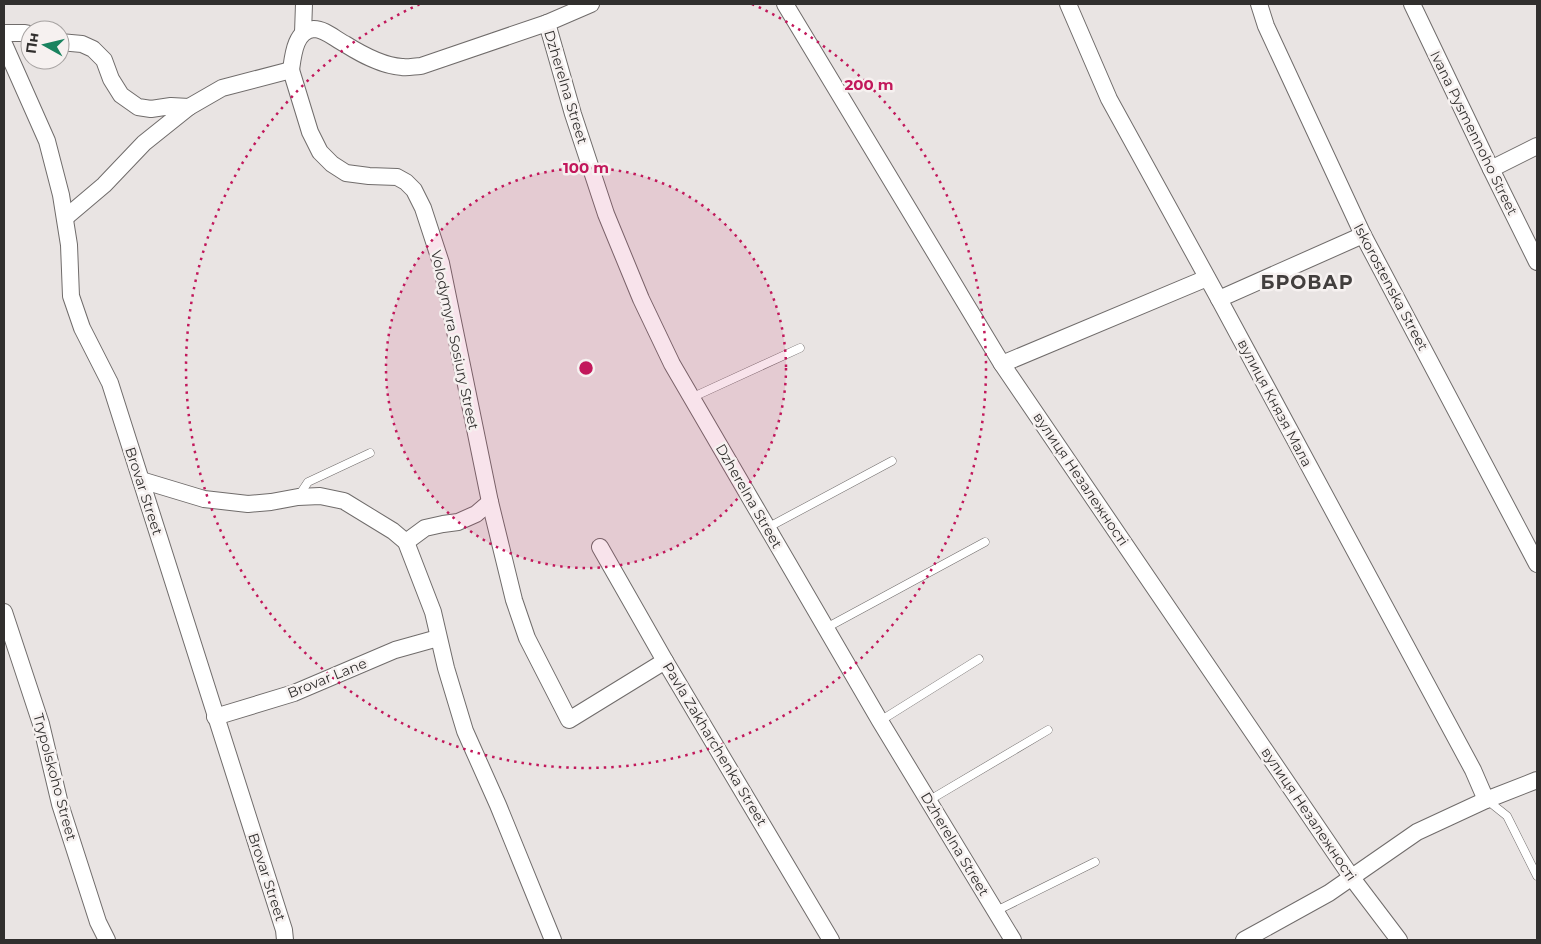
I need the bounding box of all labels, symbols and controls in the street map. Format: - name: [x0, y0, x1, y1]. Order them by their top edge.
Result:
- north arrow: [20, 20, 70, 70]
- street label: Dzherelna Street: [540, 28, 592, 146]
- text: Пн: [22, 31, 43, 55]
- street label: Ivana Pysmennoho Street: [1426, 48, 1522, 218]
- text: 200 m: [844, 75, 894, 94]
- text: 100 m: [563, 158, 609, 177]
- street label: Iskorostenska Street: [1350, 220, 1432, 354]
- street label: Volodymyra Sosiury Street: [427, 249, 483, 432]
- district label: БРОВАР: [1261, 271, 1353, 294]
- street label: вулиця Князя Мала: [1234, 336, 1316, 470]
- centre of rings: [577, 359, 595, 377]
- street label: вулиця Незалежності: [1030, 409, 1132, 549]
- street label: Dzherelna Street: [712, 440, 786, 552]
- street label: Brovar Street: [121, 445, 167, 538]
- street label: Brovar Lane: [285, 654, 369, 702]
- street label: Pavla Zakharchenka Street: [659, 659, 771, 829]
- street label: Trypolskoho Street: [29, 711, 81, 843]
- street label: вулиця Незалежності: [1258, 744, 1360, 884]
- street label: Dzherelna Street: [917, 789, 993, 899]
- street label: Brovar Street: [244, 831, 290, 924]

